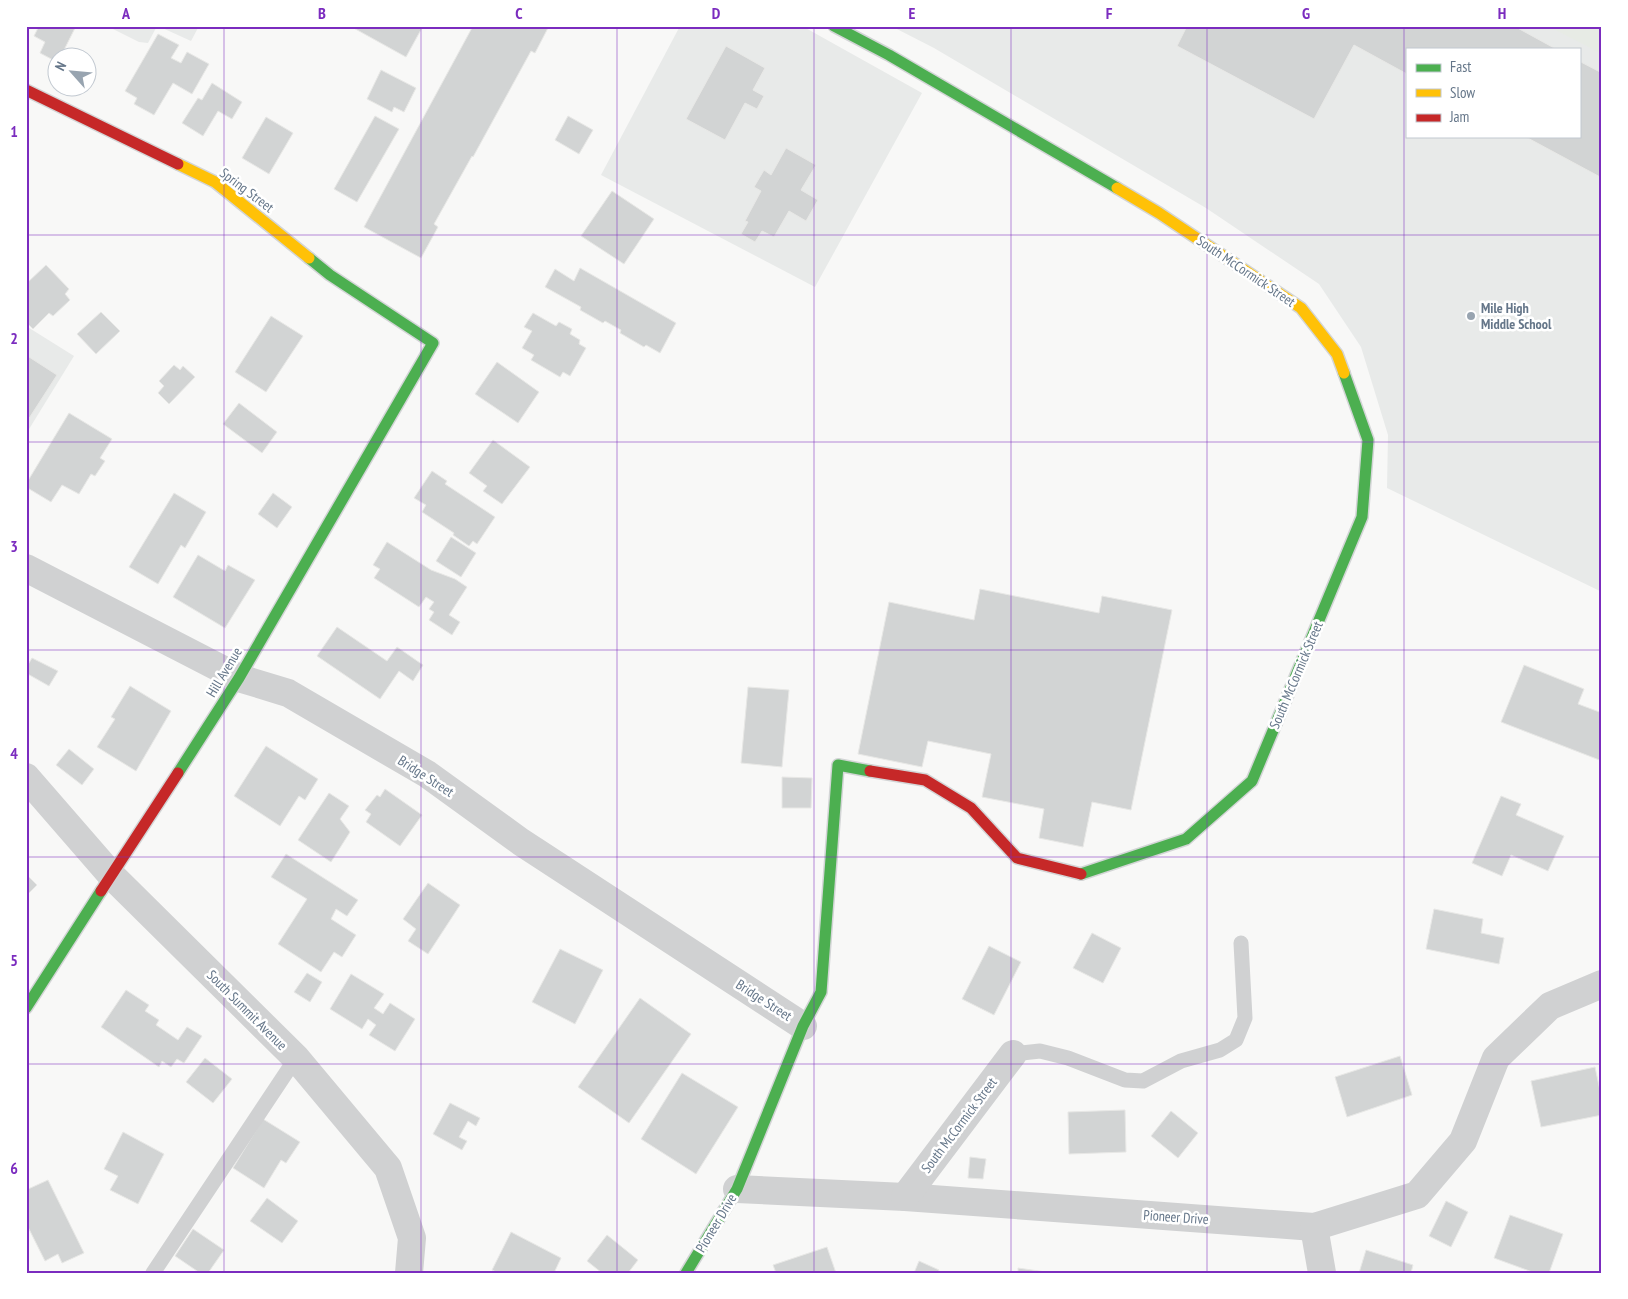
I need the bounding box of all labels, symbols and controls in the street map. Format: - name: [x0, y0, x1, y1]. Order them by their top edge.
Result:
- text: A: [121, 3, 131, 23]
- text: B: [318, 3, 326, 23]
- text: C: [515, 3, 523, 23]
- text: D: [712, 3, 721, 23]
- text: E: [909, 3, 916, 23]
- text: F: [1106, 3, 1113, 23]
- text: G: [1302, 3, 1310, 23]
- text: H: [1498, 3, 1506, 23]
- north arrow: [48, 48, 98, 98]
- legend: [1406, 48, 1580, 138]
- text: Fast: [1450, 57, 1471, 76]
- text: N: [51, 59, 70, 74]
- text: Slow: [1450, 83, 1475, 102]
- text: Jam: [1449, 107, 1469, 126]
- text: 1: [10, 121, 18, 141]
- street label: Spring Street: [216, 164, 278, 216]
- street label: South McCormick Street: [1193, 231, 1299, 311]
- place label: Mile High Middle School: [1481, 299, 1552, 333]
- marker: Mile High Middle School: [1465, 310, 1477, 322]
- text: 2: [10, 328, 18, 348]
- text: 3: [10, 536, 18, 556]
- street label: South McCormick Street: [1265, 618, 1327, 731]
- street label: Hill Avenue: [202, 644, 246, 700]
- text: 4: [10, 743, 18, 763]
- street label: Bridge Street: [395, 751, 458, 801]
- text: 5: [10, 950, 18, 970]
- street label: South Summit Avenue: [203, 966, 291, 1054]
- street label: Bridge Street: [733, 975, 796, 1025]
- street label: South McCormick Street: [917, 1074, 1001, 1176]
- text: 6: [10, 1158, 18, 1178]
- street label: Pioneer Drive: [691, 1190, 741, 1256]
- street label: Pioneer Drive: [1143, 1206, 1209, 1228]

